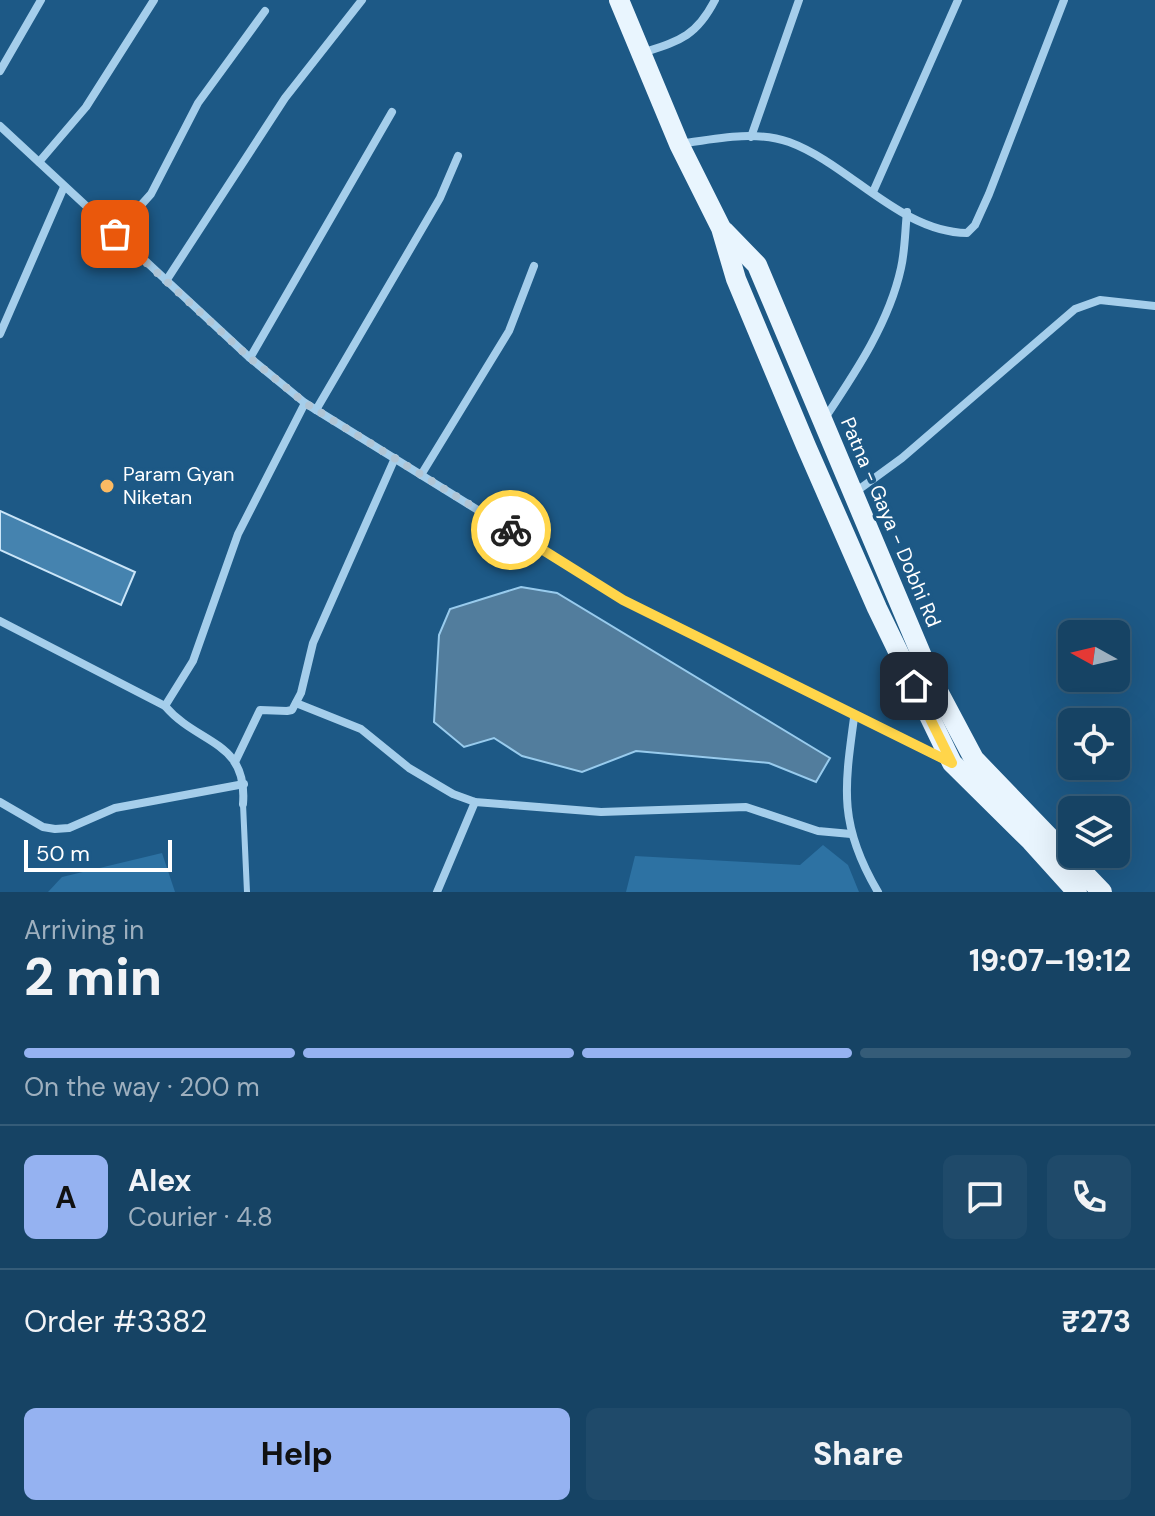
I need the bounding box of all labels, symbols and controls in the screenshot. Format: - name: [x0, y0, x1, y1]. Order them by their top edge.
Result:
- pin: [81, 200, 149, 268]
- icon: bag: [93, 212, 137, 256]
- street label: Patna - Gaya - Dobhi Rd: [835, 413, 947, 631]
- place label: Param Gyan Niketan: [123, 461, 234, 510]
- marker: Param Gyan Niketan: [98, 477, 116, 495]
- courier: [471, 490, 551, 570]
- icon: bike: [489, 508, 533, 552]
- north arrow: [1058, 620, 1130, 692]
- map controls: [1058, 620, 1130, 868]
- pin: [880, 652, 948, 720]
- icon: home: [892, 664, 936, 708]
- button: locate: [1058, 708, 1130, 780]
- button: layers: [1058, 796, 1130, 868]
- scale bar: [24, 836, 172, 872]
- text: 50 m: [36, 839, 90, 868]
- text: Arriving in: [24, 913, 144, 947]
- text: 19:07–19:12: [969, 941, 1131, 980]
- text: 2 min: [24, 943, 162, 1011]
- text: On the way · 200 m: [24, 1070, 260, 1104]
- button: chat: [943, 1155, 1027, 1239]
- button: phone: [1047, 1155, 1131, 1239]
- text: Alex: [128, 1161, 191, 1200]
- text: A: [55, 1178, 77, 1217]
- text: Courier · 4.8: [128, 1200, 273, 1234]
- text: Order #3382: [24, 1302, 207, 1341]
- text: ₹273: [1062, 1302, 1131, 1341]
- button: Help: [24, 1408, 570, 1500]
- button: Share: [586, 1408, 1131, 1500]

